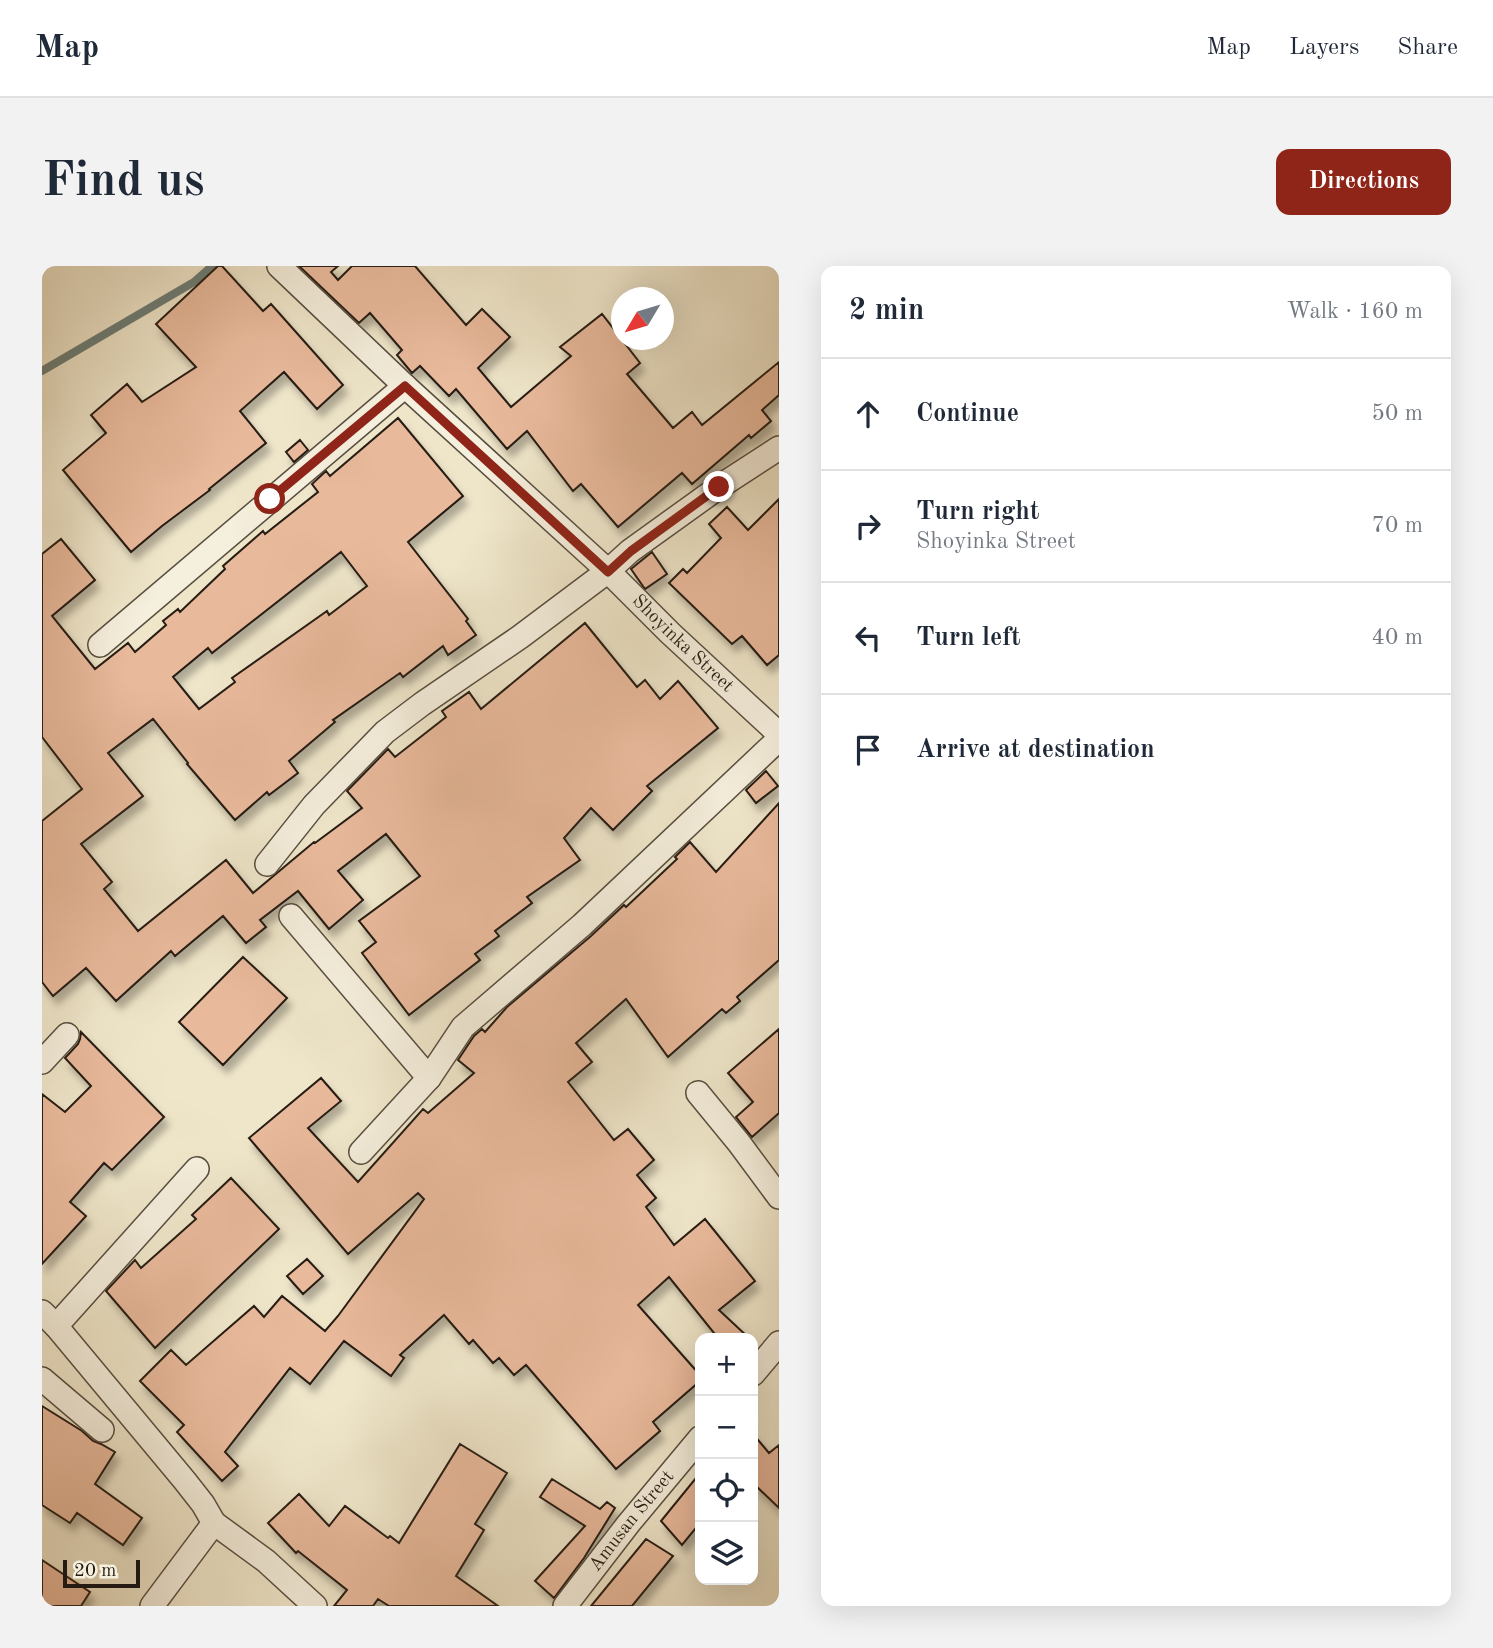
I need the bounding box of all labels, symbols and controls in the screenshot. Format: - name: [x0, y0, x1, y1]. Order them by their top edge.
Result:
- text: Map: [35, 32, 99, 65]
- text: Map: [1207, 36, 1251, 60]
- text: Layers: [1289, 36, 1359, 60]
- text: Share: [1397, 36, 1458, 60]
- button: Directions: [1276, 149, 1451, 215]
- text: Find us: [42, 158, 205, 207]
- north arrow: [611, 287, 674, 350]
- text: 2 min: [849, 296, 924, 326]
- text: Walk · 160 m: [1287, 300, 1423, 323]
- icon: ahead: [849, 395, 887, 433]
- text: Continue: [916, 401, 1019, 427]
- text: 50 m: [1372, 402, 1423, 425]
- route end: [703, 471, 734, 502]
- route start: [254, 483, 285, 514]
- text: Turn right: [916, 499, 1039, 525]
- icon: right: [849, 507, 887, 545]
- text: 70 m: [1372, 514, 1423, 537]
- text: Shoyinka Street: [916, 530, 1076, 553]
- street label: Shoyinka Street: [628, 591, 737, 696]
- icon: left: [849, 619, 887, 657]
- text: Turn left: [916, 625, 1021, 651]
- text: 40 m: [1372, 626, 1423, 649]
- icon: arrive: [849, 731, 887, 769]
- text: Arrive at destination: [916, 737, 1155, 763]
- map controls: [695, 1333, 758, 1585]
- button: +: [695, 1333, 758, 1396]
- button: −: [695, 1396, 758, 1459]
- button: locate: [695, 1459, 758, 1522]
- street label: Amusan Street: [586, 1467, 678, 1575]
- button: layers: [695, 1522, 758, 1585]
- scale bar: [63, 1557, 140, 1589]
- text: 20 m: [74, 1562, 116, 1581]

